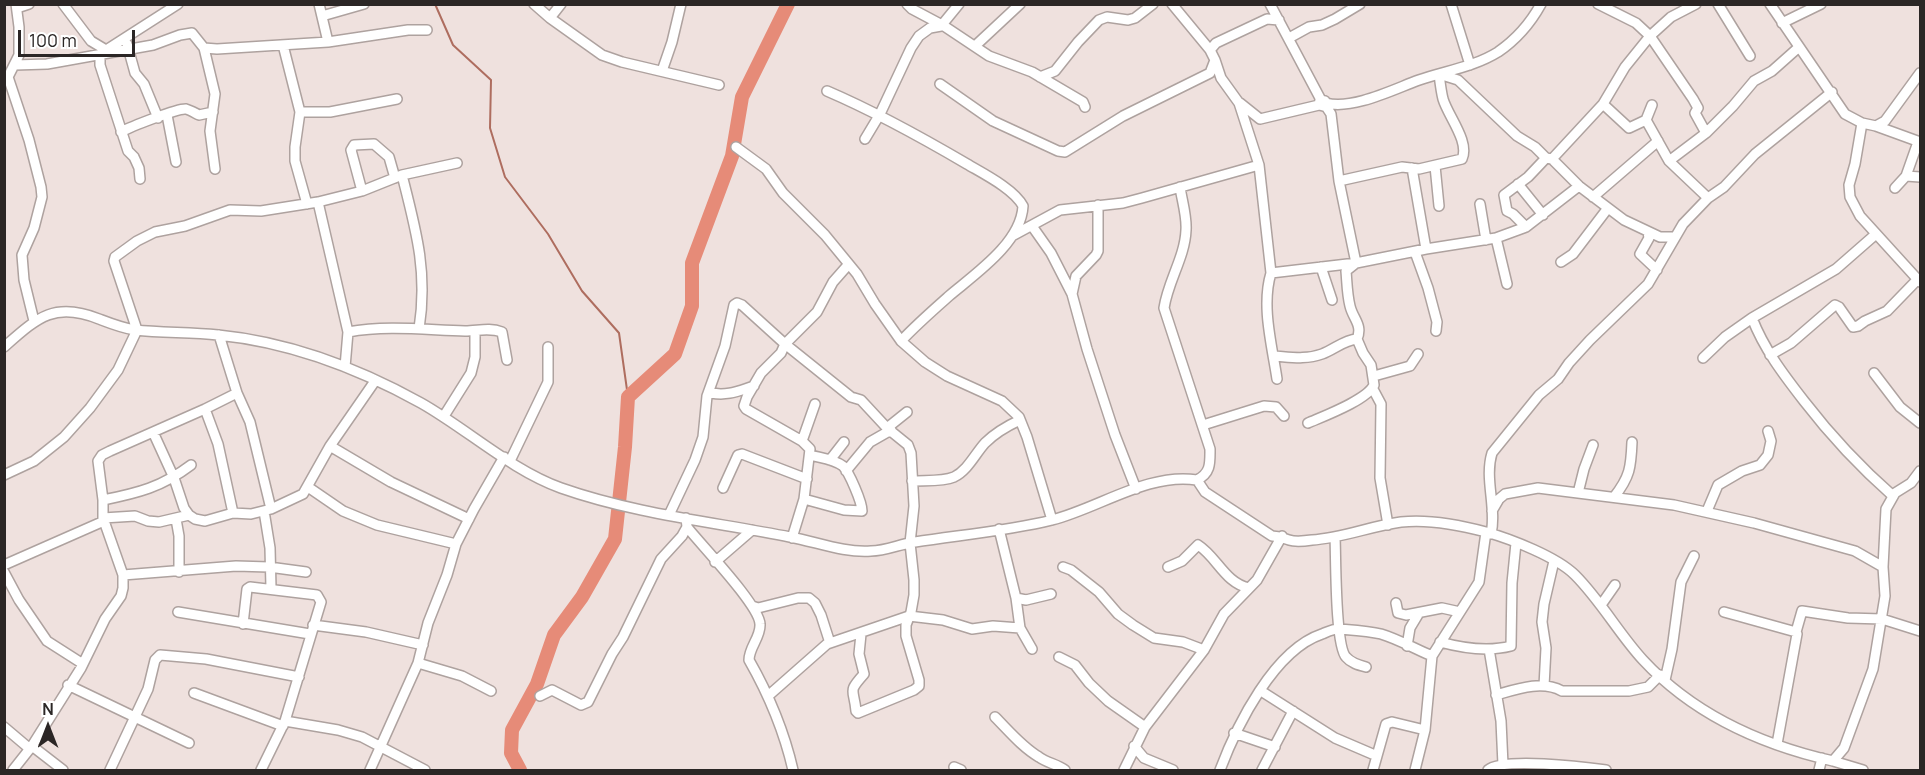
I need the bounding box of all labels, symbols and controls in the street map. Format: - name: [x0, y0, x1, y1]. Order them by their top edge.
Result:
- scale bar: [21, 18, 138, 56]
- text: 100 m: [29, 28, 77, 52]
- north arrow: [18, 697, 78, 757]
- text: N: [42, 698, 54, 720]

